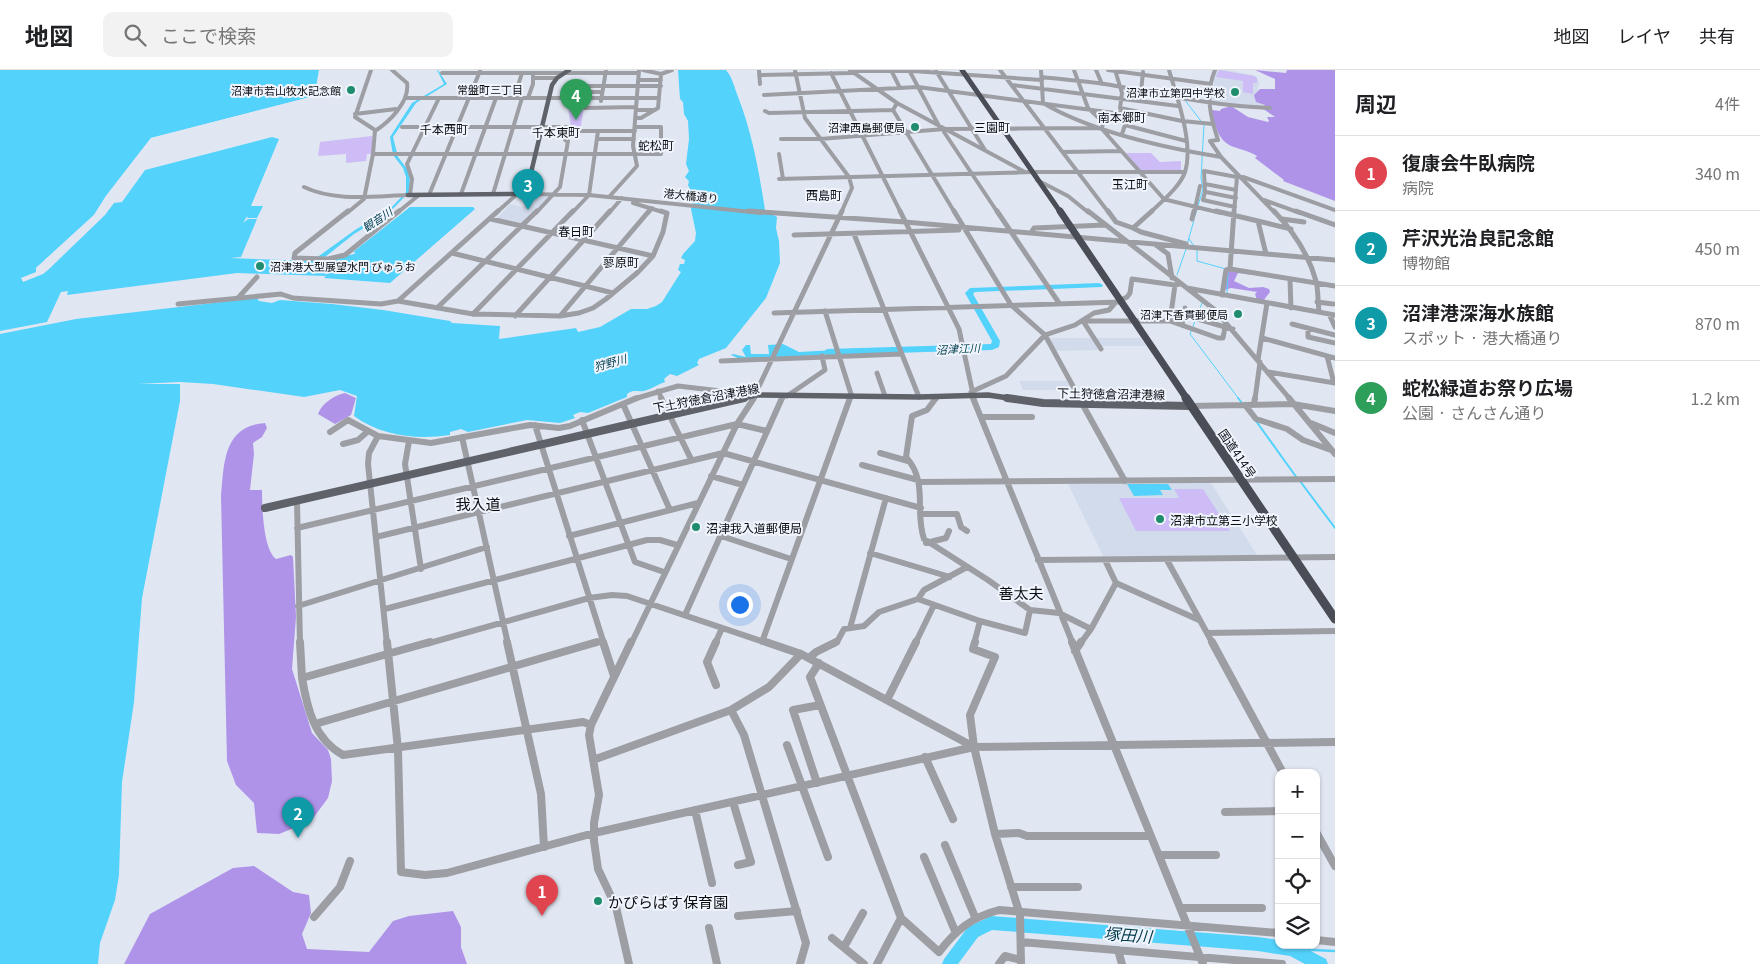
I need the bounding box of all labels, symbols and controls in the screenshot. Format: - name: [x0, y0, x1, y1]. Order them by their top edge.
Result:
- search box: [103, 12, 453, 57]
- text: 地図: [25, 17, 73, 52]
- icon: search: [121, 21, 149, 49]
- text: ここで検索: [161, 21, 256, 48]
- text: 地図: [1554, 22, 1590, 48]
- text: レイヤ: [1618, 22, 1671, 48]
- text: 共有: [1699, 22, 1735, 48]
- pin: 4: [560, 79, 592, 120]
- district label: 常盤町三丁目: [457, 81, 523, 97]
- place label: 沼津市若山牧水記念館: [231, 82, 341, 98]
- marker: 沼津市若山牧水記念館: [345, 84, 357, 96]
- place label: 沼津市立第四中学校: [1126, 84, 1225, 100]
- marker: 沼津市立第四中学校: [1229, 86, 1241, 98]
- text: 周辺: [1355, 88, 1397, 118]
- text: 4件: [1715, 91, 1740, 115]
- district label: 南本郷町: [1098, 108, 1146, 125]
- district label: 三園町: [974, 118, 1010, 135]
- place label: 沼津西島郵便局: [828, 119, 905, 135]
- district label: 千本西町: [420, 120, 468, 137]
- marker: 沼津西島郵便局: [909, 121, 921, 133]
- district label: 千本東町: [532, 123, 580, 140]
- district label: 蛇松町: [638, 136, 674, 153]
- text: 復康会牛臥病院: [1402, 148, 1535, 175]
- text: 1: [1366, 161, 1376, 185]
- text: 340 m: [1695, 161, 1740, 185]
- pin: 3: [512, 169, 544, 210]
- district label: 玉江町: [1112, 175, 1148, 192]
- text: 病院: [1402, 175, 1434, 199]
- street label: 港大橋通り: [663, 184, 719, 206]
- district label: 西島町: [806, 186, 842, 203]
- water label: 観音川: [359, 203, 396, 235]
- district label: 春日町: [558, 222, 594, 239]
- text: 芹沢光治良記念館: [1402, 223, 1554, 250]
- text: 2: [1366, 236, 1376, 260]
- text: 450 m: [1695, 236, 1740, 260]
- text: 博物館: [1402, 250, 1450, 274]
- district label: 蓼原町: [603, 253, 639, 270]
- place label: 沼津港大型展望水門 びゅうお: [270, 258, 415, 274]
- marker: 沼津港大型展望水門 びゅうお: [254, 260, 266, 272]
- text: 沼津港深海水族館: [1402, 298, 1554, 325]
- place label: 沼津下香貫郵便局: [1140, 306, 1228, 322]
- marker: 沼津下香貫郵便局: [1232, 308, 1244, 320]
- text: 3: [1366, 311, 1376, 335]
- text: 870 m: [1695, 311, 1740, 335]
- text: スポット · 港大橋通り: [1402, 325, 1562, 349]
- water label: 沼津江川: [936, 339, 981, 357]
- water label: 狩野川: [592, 349, 629, 374]
- text: 蛇松緑道お祭り広場: [1402, 373, 1573, 400]
- street label: 下土狩徳倉沼津港線: [651, 378, 761, 416]
- street label: 下土狩徳倉沼津港線: [1057, 384, 1165, 402]
- text: 4: [1366, 386, 1376, 410]
- text: 1.2 km: [1691, 386, 1740, 410]
- text: 公園 · さんさん通り: [1402, 400, 1546, 424]
- street label: 国道414号: [1215, 425, 1261, 481]
- district label: 我入道: [455, 493, 501, 514]
- place label: 沼津市立第三小学校: [1170, 511, 1278, 528]
- marker: 沼津市立第三小学校: [1154, 513, 1166, 525]
- place label: 沼津我入道郵便局: [706, 519, 802, 536]
- marker: 沼津我入道郵便局: [690, 521, 702, 533]
- district label: 善太夫: [998, 582, 1044, 603]
- your location: [727, 592, 753, 618]
- map controls: [1275, 769, 1320, 949]
- button: +: [1275, 769, 1320, 814]
- pin: 2: [282, 797, 314, 838]
- button: −: [1275, 814, 1320, 859]
- button: locate: [1275, 859, 1320, 904]
- pin: 1: [526, 875, 558, 916]
- place label: かぴらばす保育園: [608, 891, 728, 912]
- marker: かぴらばす保育園: [592, 895, 604, 907]
- button: layers: [1275, 904, 1320, 949]
- water label: 塚田川: [1103, 920, 1155, 948]

